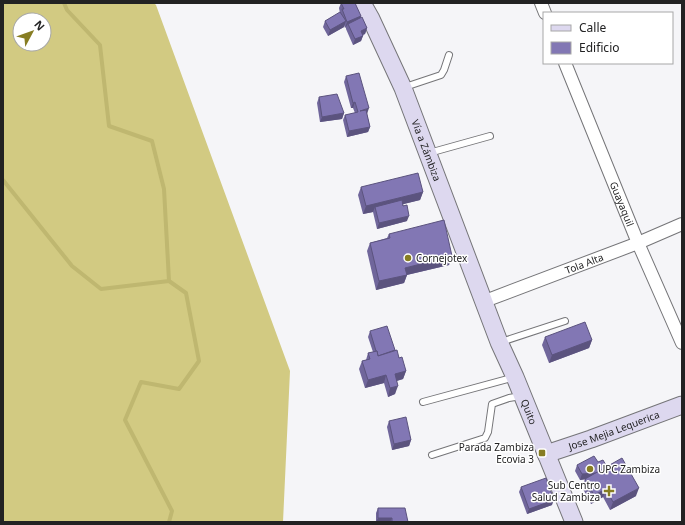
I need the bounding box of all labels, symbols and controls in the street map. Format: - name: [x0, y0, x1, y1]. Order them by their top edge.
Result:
- north arrow: [12, 12, 52, 52]
- legend: [543, 12, 673, 64]
- text: N: [31, 17, 49, 33]
- text: Calle: [579, 19, 607, 36]
- text: Edificio: [579, 39, 620, 56]
- street label: Vía a Zámbiza: [409, 117, 445, 183]
- street label: Guayaquil: [607, 179, 638, 228]
- street label: Tola Alta: [563, 250, 605, 277]
- place label: Cornejotex: [416, 251, 468, 265]
- marker: Cornejotex: [403, 253, 413, 263]
- street label: Quito: [518, 397, 541, 427]
- street label: Jose Mejia Lequerica: [566, 407, 661, 453]
- place label: Parada Zambiza Ecovia 3: [459, 440, 534, 466]
- marker: Parada Zambiza Ecovia 3: [537, 448, 547, 458]
- place label: UPC Zambiza: [598, 462, 660, 476]
- marker: UPC Zambiza: [585, 464, 595, 474]
- place label: Sub Centro Salud Zambiza: [532, 478, 600, 504]
- marker: Sub Centro Salud Zambiza: [603, 485, 615, 497]

